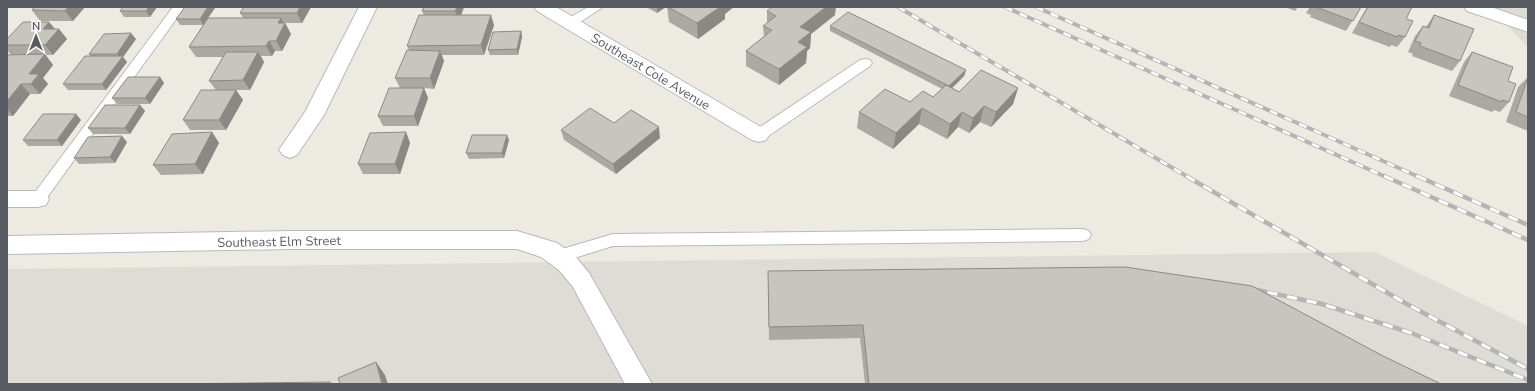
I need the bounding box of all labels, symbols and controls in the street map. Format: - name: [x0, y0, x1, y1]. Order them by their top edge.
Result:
- north arrow: [16, 16, 56, 56]
- text: N: [32, 19, 40, 34]
- street label: Southeast Cole Avenue: [588, 29, 714, 115]
- street label: Southeast Elm Street: [217, 232, 341, 252]

